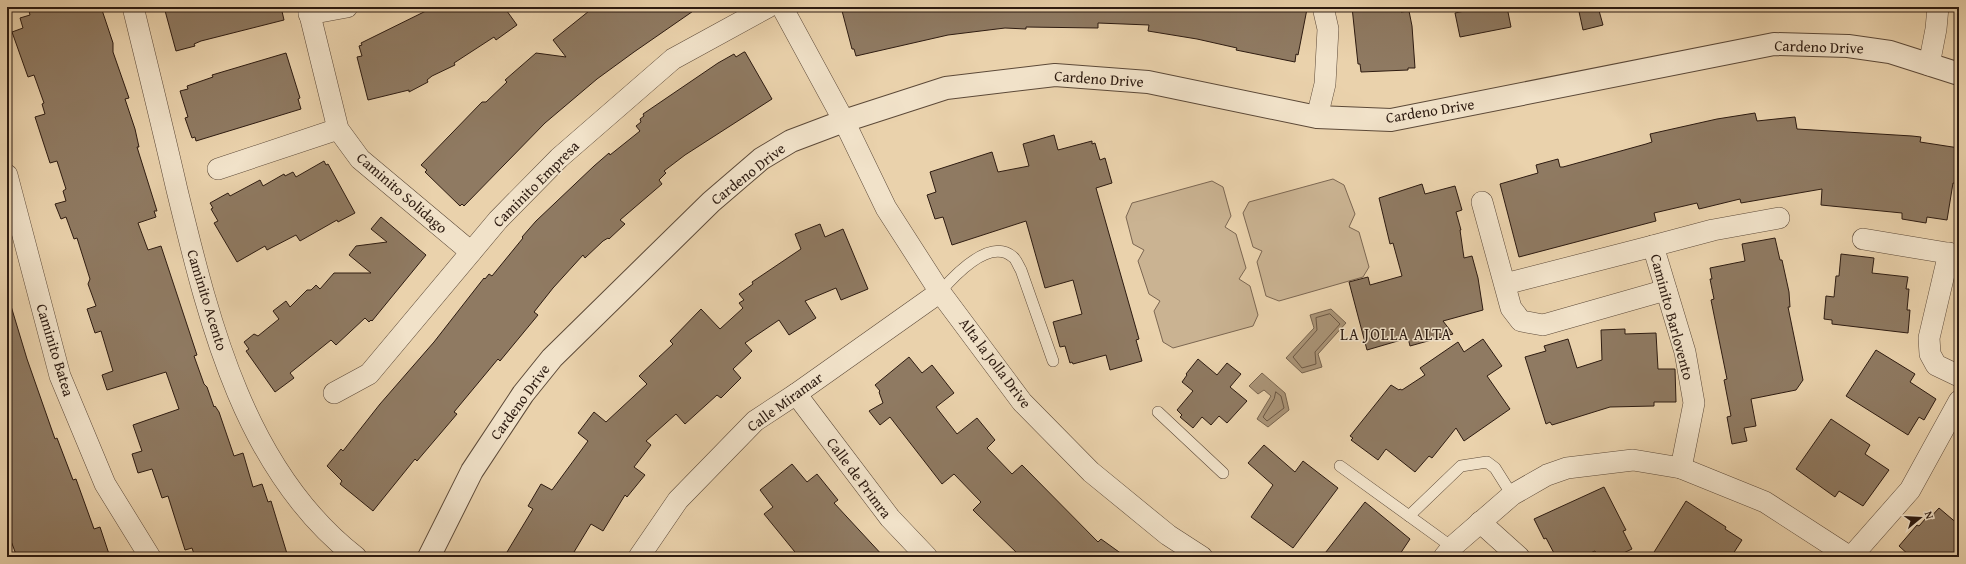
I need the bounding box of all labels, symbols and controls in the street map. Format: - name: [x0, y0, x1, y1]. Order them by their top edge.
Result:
- street label: Cardeno Drive: [1774, 34, 1864, 59]
- street label: Cardeno Drive: [1054, 65, 1144, 92]
- street label: Cardeno Drive: [1384, 93, 1476, 128]
- street label: Caminito Empresa: [488, 136, 584, 232]
- street label: Cardeno Drive: [706, 138, 789, 209]
- street label: Caminito Solidago: [352, 147, 453, 238]
- street label: Caminito Acento: [182, 247, 233, 353]
- street label: Caminito Barlovento: [1646, 252, 1699, 382]
- street label: Caminito Batea: [31, 301, 79, 399]
- street label: Alta la Jolla Drive: [954, 313, 1036, 412]
- district label: LA JOLLA ALTA: [1340, 322, 1452, 346]
- street label: Cardeno Drive: [485, 359, 554, 444]
- street label: Calle Miramar: [742, 367, 827, 436]
- street label: Calle de Primra: [822, 433, 897, 522]
- north arrow: [1900, 498, 1940, 538]
- text: N: [1921, 509, 1938, 521]

